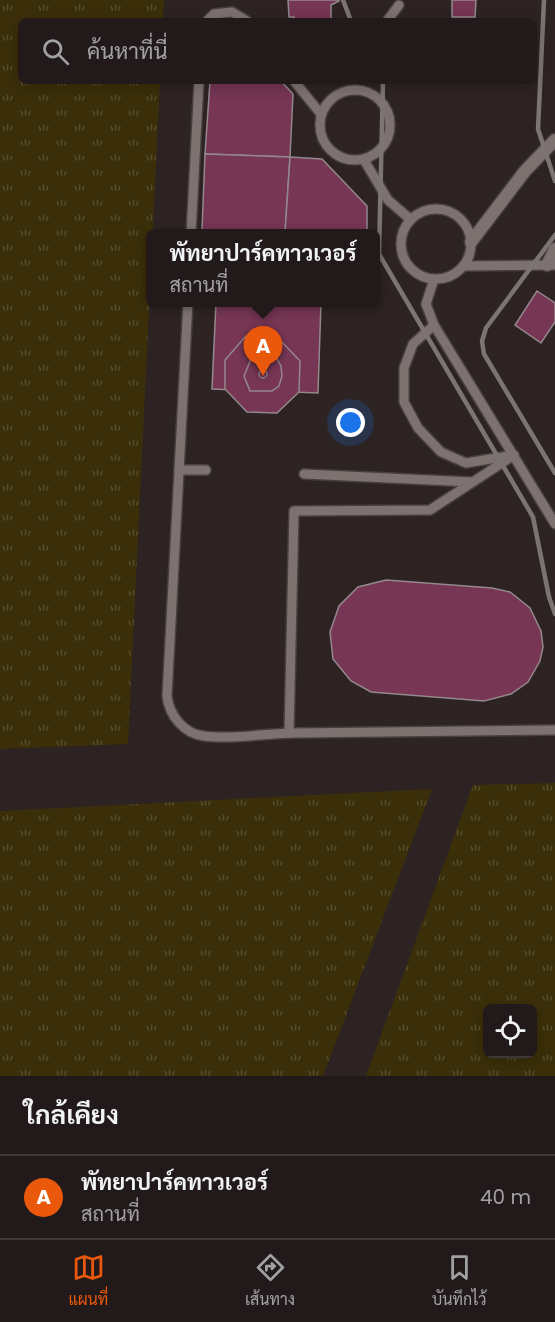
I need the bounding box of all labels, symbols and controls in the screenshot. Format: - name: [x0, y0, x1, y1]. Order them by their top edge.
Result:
- search box: [18, 18, 537, 84]
- icon: search: [39, 35, 72, 68]
- text: ค้นหาที่นี่: [87, 36, 167, 67]
- popup: [146, 229, 380, 307]
- text: พัทยาปาร์คทาวเวอร์: [170, 238, 356, 269]
- text: สถานที่: [170, 271, 228, 299]
- pin: A: [244, 326, 282, 376]
- your location: [336, 408, 365, 437]
- map controls: [483, 1004, 537, 1058]
- button: locate: [483, 1004, 537, 1058]
- text: ใกล้เคียง: [24, 1097, 119, 1133]
- text: พัทยาปาร์คทาวเวอร์: [81, 1167, 268, 1198]
- text: A: [36, 1183, 51, 1211]
- text: 40 m: [480, 1183, 531, 1211]
- text: สถานที่: [81, 1200, 140, 1228]
- tab: แผนที่: [68, 1251, 108, 1312]
- tab: เส้นทาง: [245, 1251, 295, 1312]
- tab: บันทึกไว้: [432, 1251, 487, 1312]

